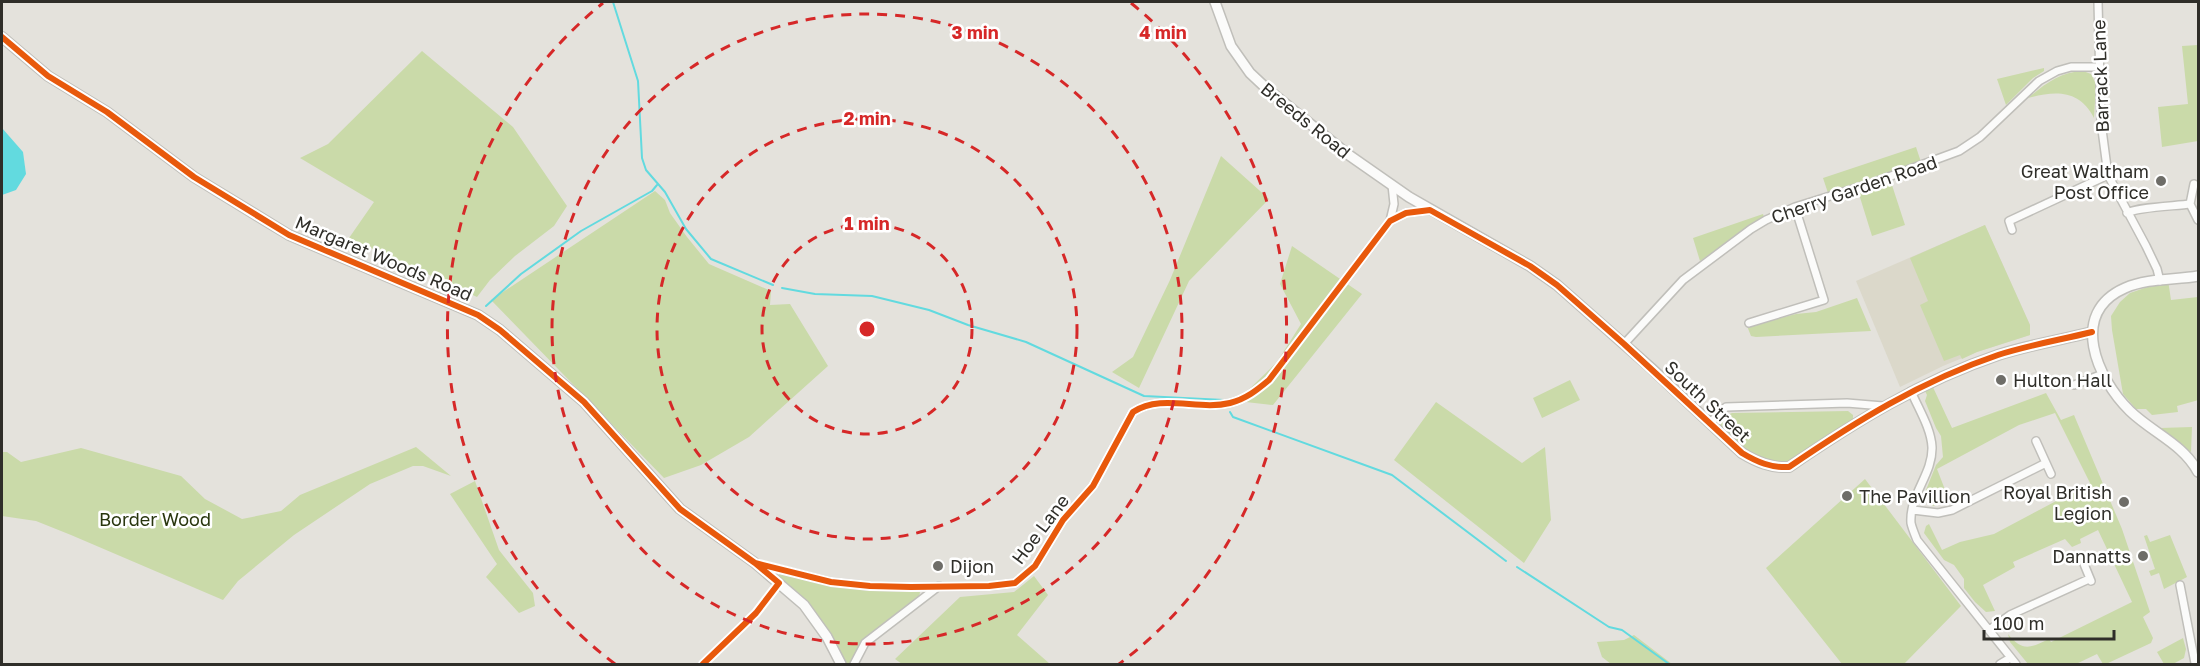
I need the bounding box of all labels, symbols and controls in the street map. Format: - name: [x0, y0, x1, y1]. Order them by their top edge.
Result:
- street label: Barrack Lane: [2087, 19, 2113, 133]
- text: 3 min: [951, 21, 999, 43]
- text: 4 min: [1139, 21, 1187, 43]
- street label: Breeds Road: [1257, 77, 1355, 163]
- text: 2 min: [843, 107, 891, 129]
- street label: Cherry Garden Road: [1768, 150, 1940, 228]
- place label: Great Waltham Post Office: [2021, 160, 2149, 203]
- marker: Great Waltham Post Office: [2154, 174, 2168, 188]
- street label: Margaret Woods Road: [292, 211, 476, 305]
- text: 1 min: [844, 212, 890, 234]
- centre of rings: [857, 319, 877, 339]
- street label: South Street: [1661, 356, 1755, 446]
- place label: Hulton Hall: [2013, 369, 2112, 391]
- marker: Hulton Hall: [1994, 373, 2008, 387]
- place label: Royal British Legion: [2003, 481, 2112, 524]
- place label: The Pavillion: [1859, 485, 1971, 507]
- marker: The Pavillion: [1840, 489, 1854, 503]
- street label: Hoe Lane: [1007, 490, 1073, 568]
- marker: Royal British Legion: [2117, 495, 2131, 509]
- park label: Border Wood: [99, 508, 211, 530]
- place label: Dannatts: [2052, 545, 2131, 567]
- marker: Dannatts: [2136, 549, 2150, 563]
- place label: Dijon: [950, 555, 994, 577]
- marker: Dijon: [931, 559, 945, 573]
- scale bar: [1984, 603, 2114, 641]
- text: 100 m: [1993, 612, 2044, 634]

